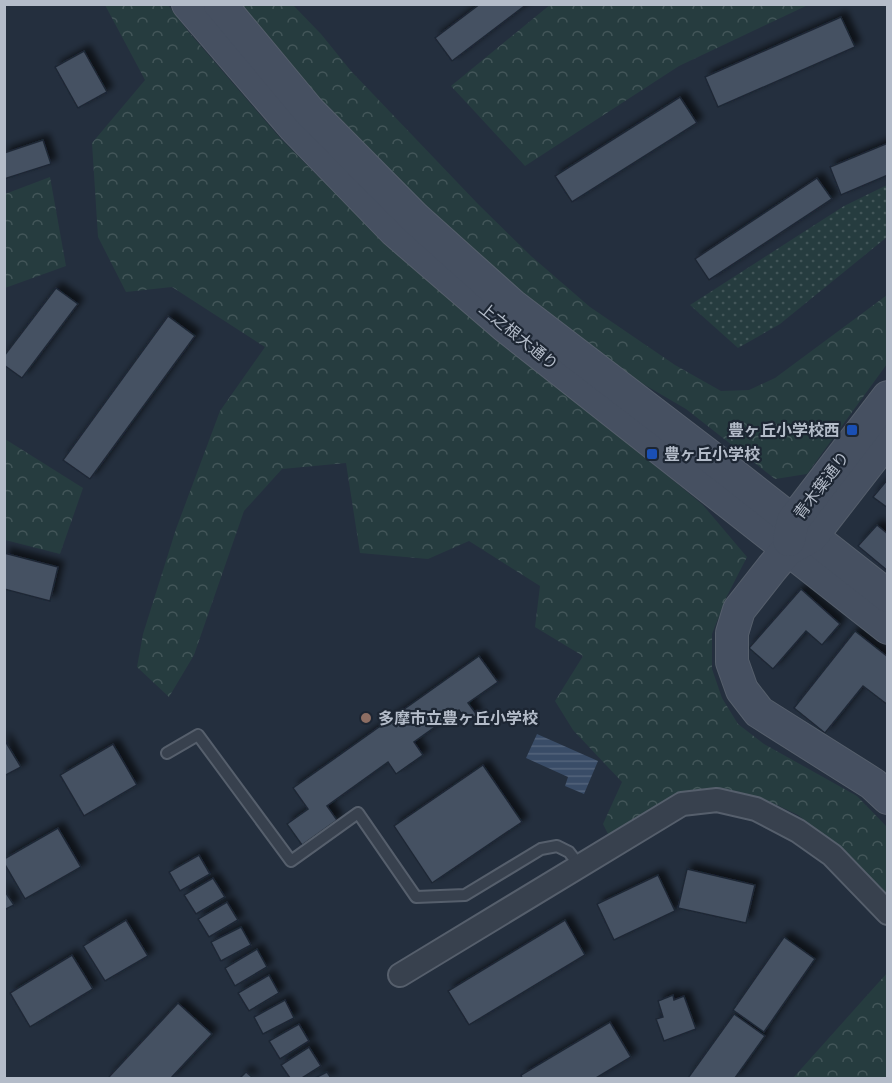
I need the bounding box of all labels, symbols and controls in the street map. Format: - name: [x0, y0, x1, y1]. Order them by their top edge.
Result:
- street label: 上之根大通り: [474, 298, 563, 376]
- place label: 豊ヶ丘小学校西: [728, 420, 840, 442]
- marker: 豊ヶ丘小学校西: [845, 423, 859, 437]
- place label: 豊ヶ丘小学校: [664, 444, 760, 466]
- marker: 豊ヶ丘小学校: [645, 447, 659, 461]
- street label: 青木葉通り: [789, 447, 855, 524]
- place label: 多摩市立豊ヶ丘小学校: [378, 708, 538, 730]
- marker: 多摩市立豊ヶ丘小学校: [359, 711, 373, 725]

